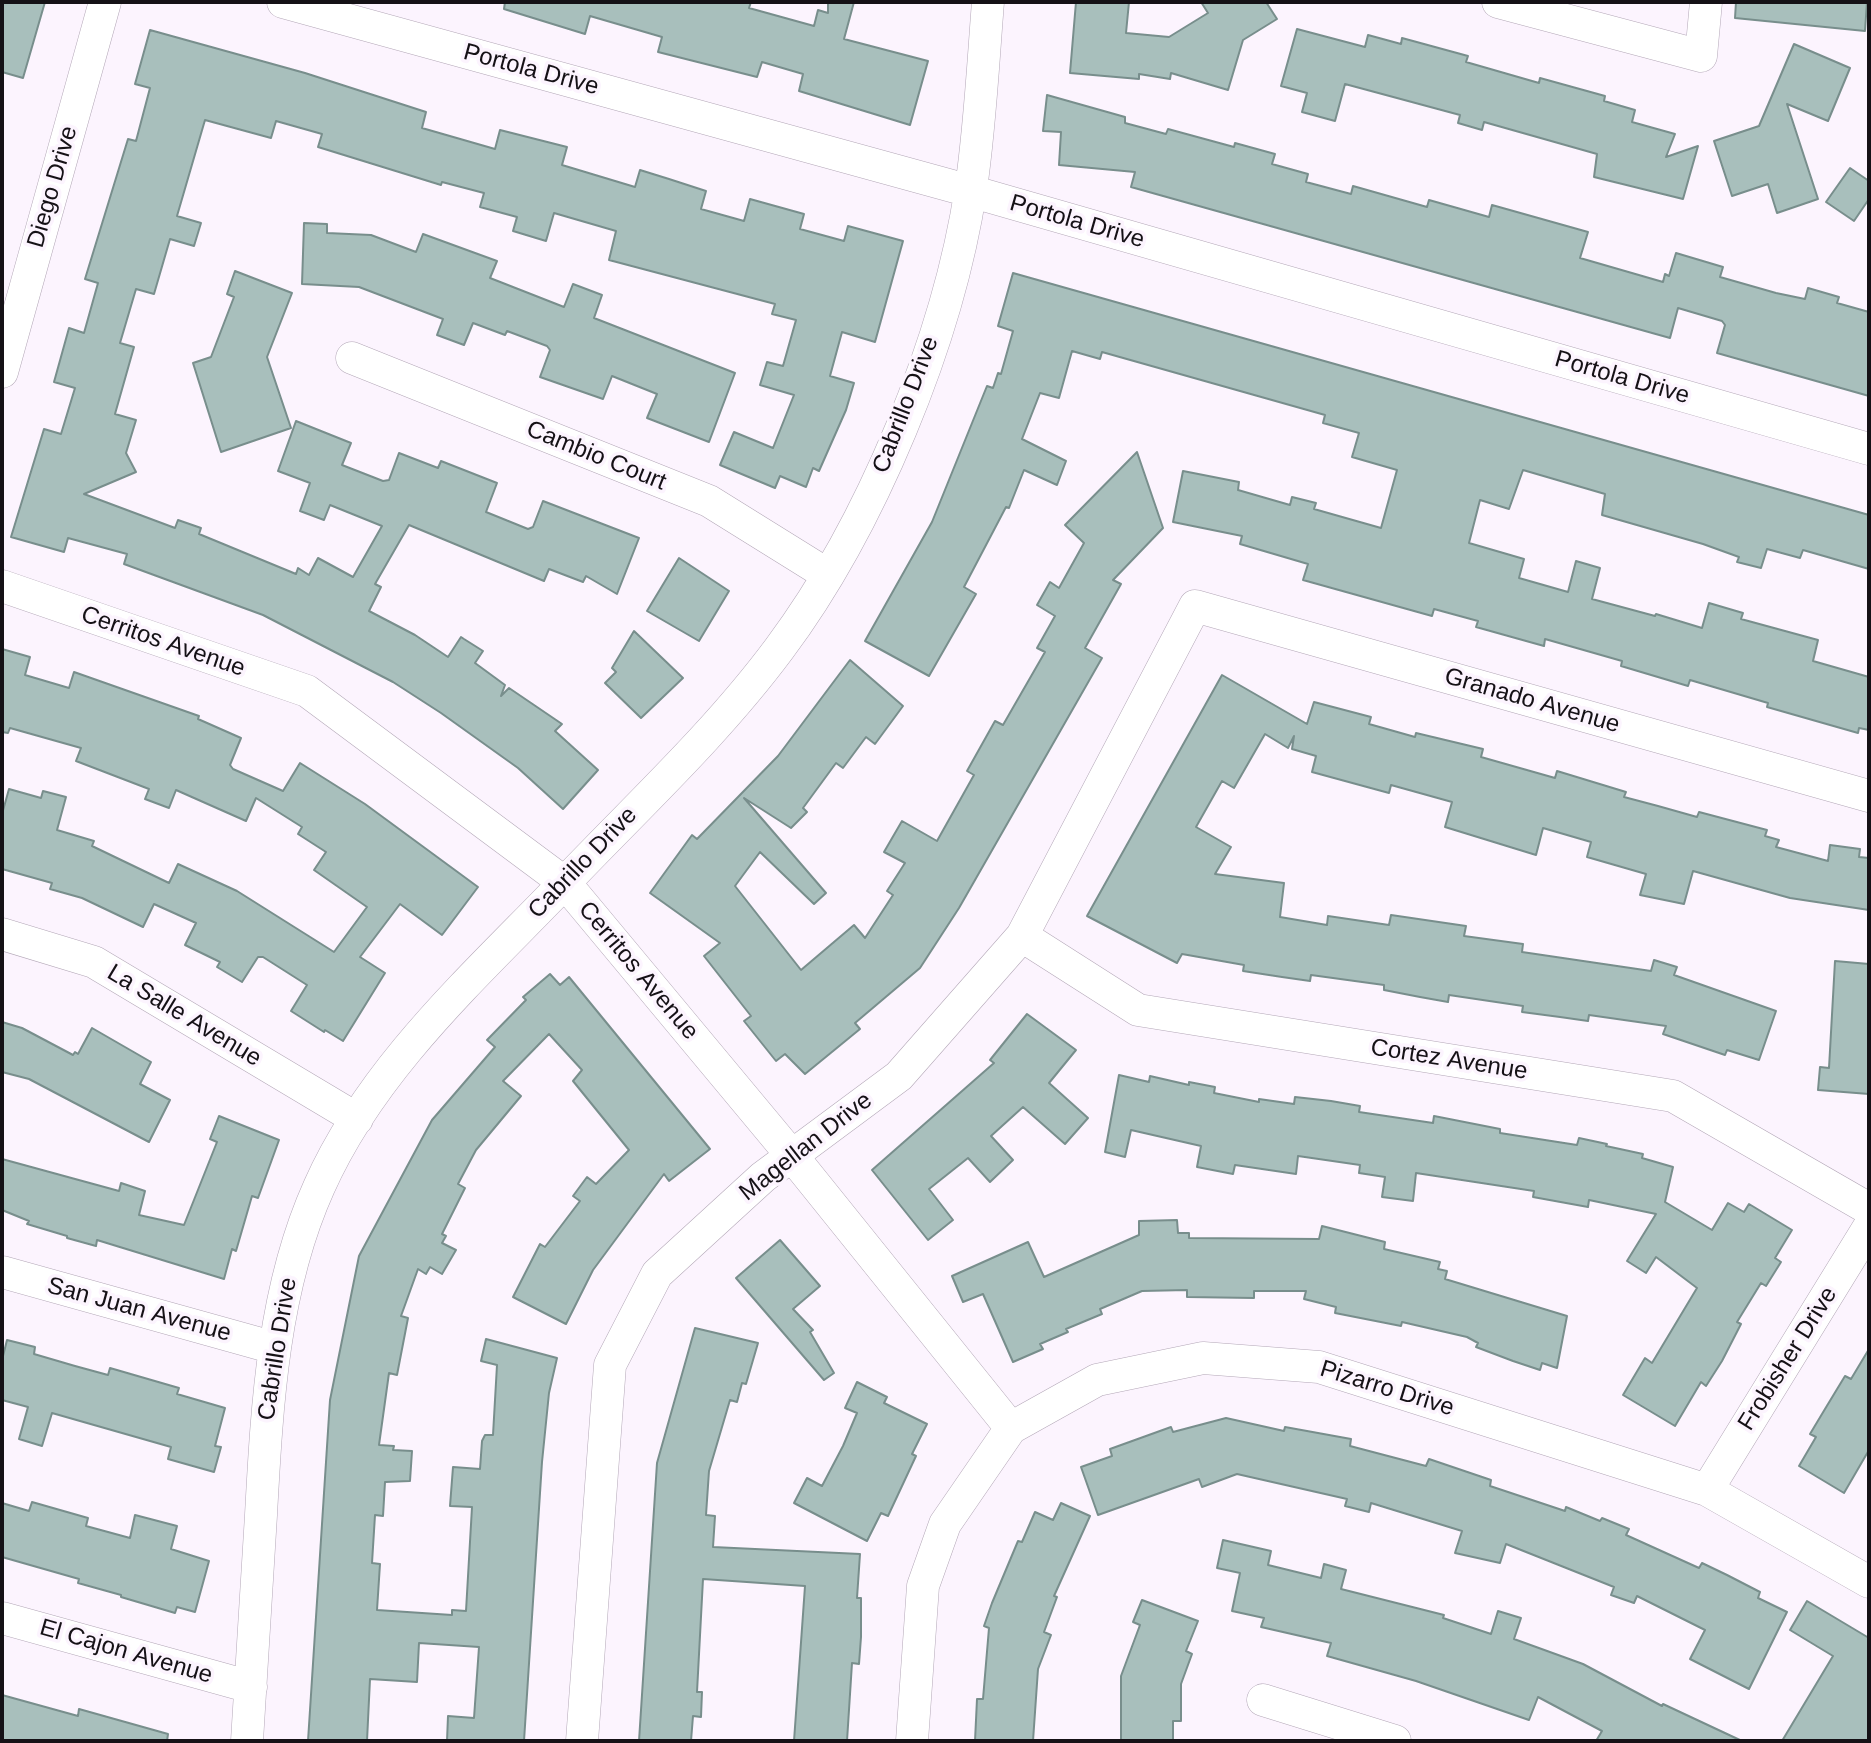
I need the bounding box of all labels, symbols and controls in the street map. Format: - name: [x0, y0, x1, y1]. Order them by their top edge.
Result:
- street label: Portola Drive: [460, 38, 602, 102]
- street label: Diego Drive: [22, 123, 84, 251]
- street label: Portola Drive: [1006, 189, 1148, 255]
- street label: Cabrillo Drive: [867, 333, 945, 477]
- street label: Portola Drive: [1551, 345, 1693, 411]
- street label: Cambio Court: [522, 415, 670, 497]
- street label: Cerritos Avenue: [77, 600, 249, 684]
- street label: Granado Avenue: [1441, 662, 1623, 740]
- street label: Cabrillo Drive: [523, 801, 643, 925]
- street label: Cerritos Avenue: [572, 896, 704, 1046]
- street label: La Salle Avenue: [102, 959, 266, 1073]
- street label: Cortez Avenue: [1369, 1033, 1529, 1087]
- street label: Magellan Drive: [734, 1086, 878, 1208]
- street label: San Juan Avenue: [44, 1272, 234, 1348]
- street label: Cabrillo Drive: [253, 1276, 303, 1422]
- street label: Frobisher Drive: [1732, 1282, 1844, 1436]
- street label: Pizarro Drive: [1316, 1355, 1458, 1423]
- street label: El Cajon Avenue: [36, 1614, 216, 1690]

